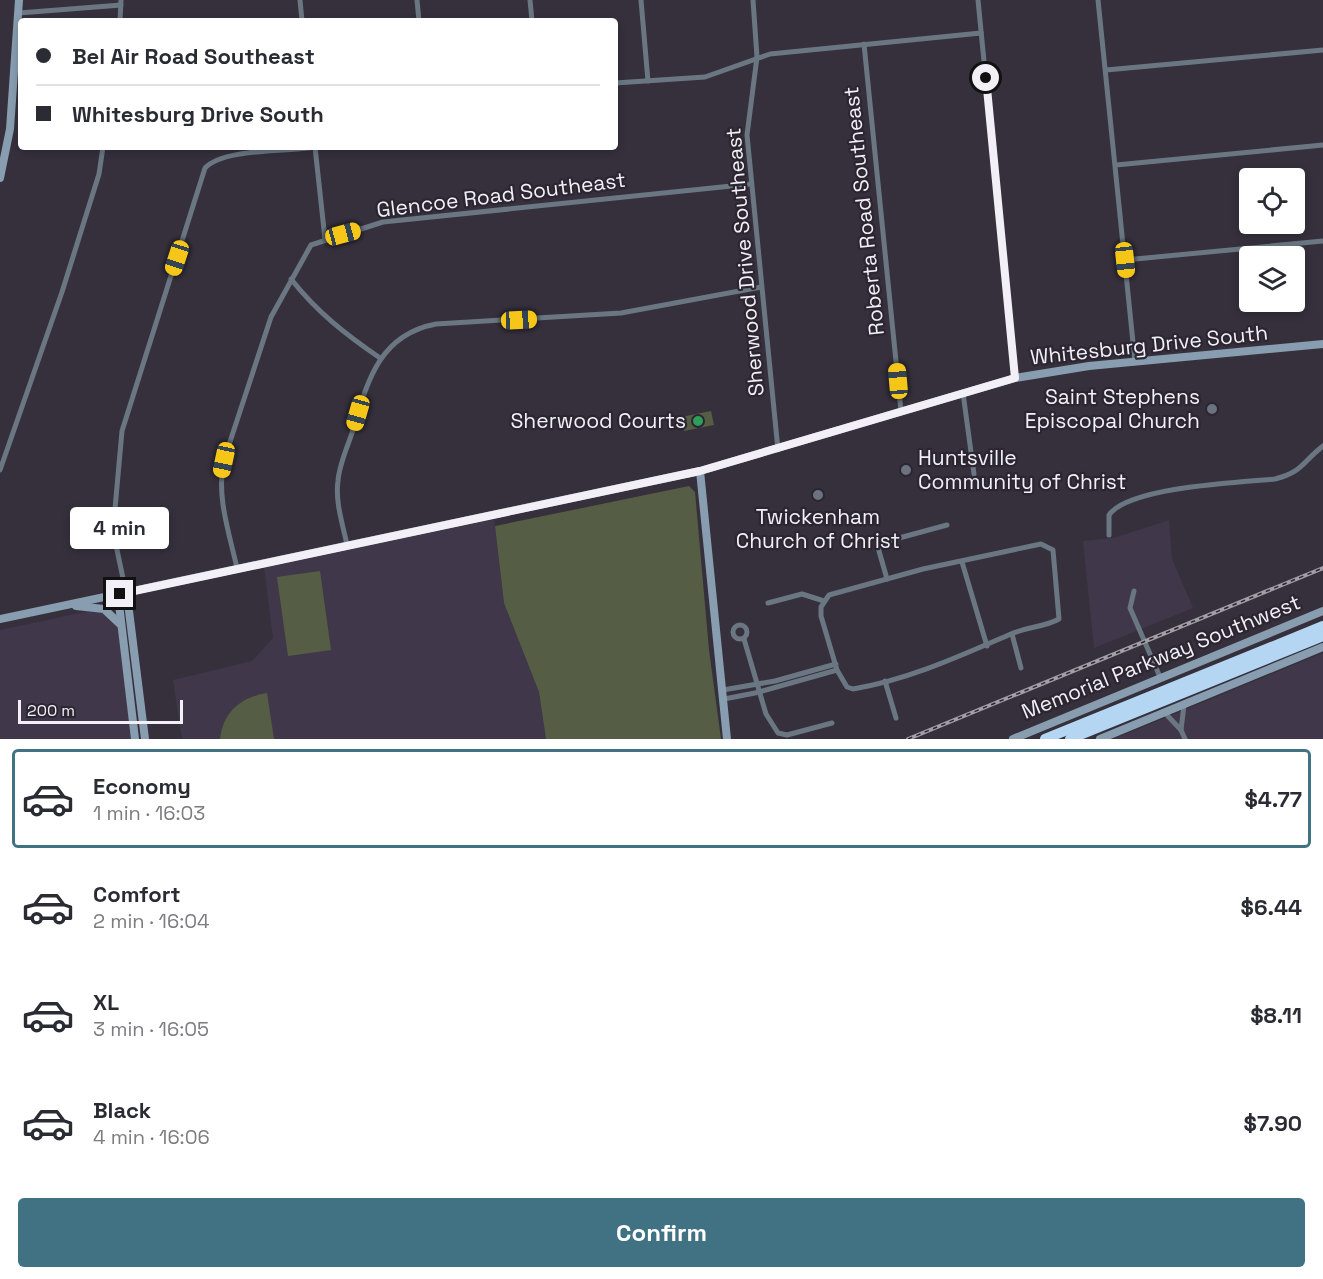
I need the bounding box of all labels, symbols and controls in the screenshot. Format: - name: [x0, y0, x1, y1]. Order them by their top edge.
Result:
- text: Bel Air Road Southeast: [72, 42, 315, 70]
- route start: [972, 64, 999, 91]
- street label: Roberta Road Southeast: [837, 85, 890, 337]
- text: Whitesburg Drive South: [72, 100, 324, 128]
- street label: Sherwood Drive Southeast: [719, 127, 770, 397]
- street label: Glencoe Road Southeast: [375, 166, 627, 223]
- map controls: [1239, 168, 1305, 312]
- button: locate: [1239, 168, 1305, 234]
- car: [323, 221, 363, 247]
- car: [163, 238, 191, 278]
- car: [1114, 241, 1136, 279]
- button: layers: [1239, 246, 1305, 312]
- car: [501, 310, 537, 330]
- street label: Whitesburg Drive South: [1029, 319, 1269, 370]
- car: [887, 362, 909, 400]
- place label: Saint Stephens Episcopal Church: [1025, 383, 1200, 434]
- car: [344, 393, 372, 433]
- marker: Saint Stephens Episcopal Church: [1205, 402, 1219, 416]
- place label: Sherwood Courts: [510, 407, 686, 434]
- marker: Sherwood Courts: [691, 414, 705, 428]
- car: [211, 441, 237, 479]
- place label: Huntsville Community of Christ: [918, 444, 1126, 495]
- marker: Huntsville Community of Christ: [899, 463, 913, 477]
- marker: Twickenham Church of Christ: [811, 488, 825, 502]
- place label: Twickenham Church of Christ: [736, 503, 900, 554]
- callout: 4 min: [70, 507, 170, 549]
- text: 4 min: [93, 515, 146, 541]
- route end: [106, 580, 133, 607]
- street label: Memorial Parkway Southwest: [1017, 588, 1304, 725]
- scale bar: [18, 697, 183, 724]
- text: 200 m: [27, 700, 75, 721]
- icon: car: [21, 772, 75, 826]
- text: Economy: [93, 772, 191, 800]
- text: $4.77: [1244, 785, 1302, 813]
- text: 1 min · 16:03: [93, 800, 205, 826]
- icon: car: [21, 880, 75, 934]
- text: Comfort: [93, 880, 181, 908]
- text: $6.44: [1241, 893, 1302, 921]
- text: 2 min · 16:04: [93, 908, 210, 934]
- icon: car: [21, 988, 75, 1042]
- text: XL: [93, 988, 119, 1016]
- text: $8.11: [1250, 1001, 1302, 1029]
- text: 3 min · 16:05: [93, 1016, 209, 1042]
- icon: car: [21, 1096, 75, 1150]
- text: Black: [93, 1096, 151, 1124]
- text: $7.90: [1244, 1109, 1302, 1137]
- text: 4 min · 16:06: [93, 1124, 210, 1150]
- button: Confirm: [18, 1198, 1305, 1267]

